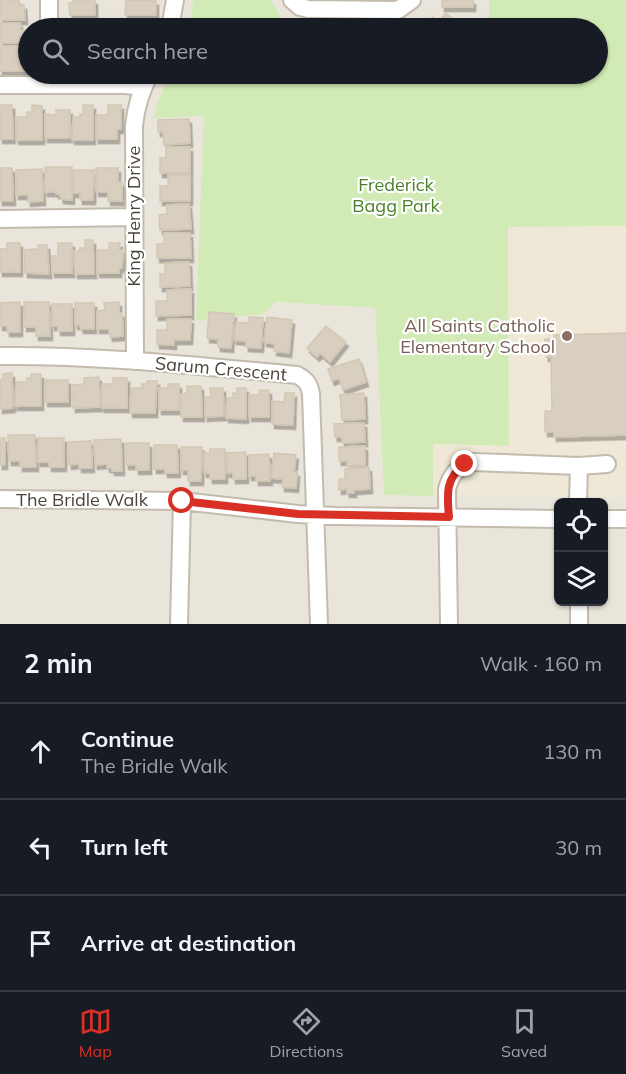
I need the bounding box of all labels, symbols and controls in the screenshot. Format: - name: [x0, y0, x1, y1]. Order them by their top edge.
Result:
- search box: [18, 18, 608, 84]
- icon: search: [39, 35, 72, 68]
- text: Search here: [87, 37, 208, 65]
- street label: King Henry Drive: [122, 146, 145, 286]
- park label: Frederick Bagg Park: [352, 173, 440, 217]
- place label: All Saints Catholic Elementary School: [400, 314, 555, 358]
- marker: All Saints Catholic Elementary School: [560, 329, 574, 343]
- street label: Sarum Crescent: [154, 351, 288, 386]
- route end: [451, 450, 477, 476]
- route start: [168, 487, 194, 513]
- street label: The Bridle Walk: [16, 488, 149, 511]
- map controls: [554, 498, 608, 606]
- button: locate: [554, 498, 608, 552]
- button: layers: [554, 552, 608, 606]
- text: 2 min: [24, 647, 93, 680]
- text: Walk · 160 m: [480, 651, 602, 676]
- text: Continue: [81, 725, 174, 753]
- icon: ahead: [24, 735, 57, 768]
- text: 130 m: [543, 739, 602, 764]
- text: The Bridle Walk: [81, 753, 228, 778]
- icon: left: [24, 831, 57, 864]
- text: Turn left: [81, 833, 168, 861]
- text: 30 m: [555, 835, 602, 860]
- icon: arrive: [24, 927, 57, 960]
- text: Arrive at destination: [81, 929, 296, 957]
- tab: Map: [79, 1005, 112, 1061]
- tab: Directions: [269, 1005, 343, 1061]
- tab: Saved: [501, 1005, 547, 1061]

